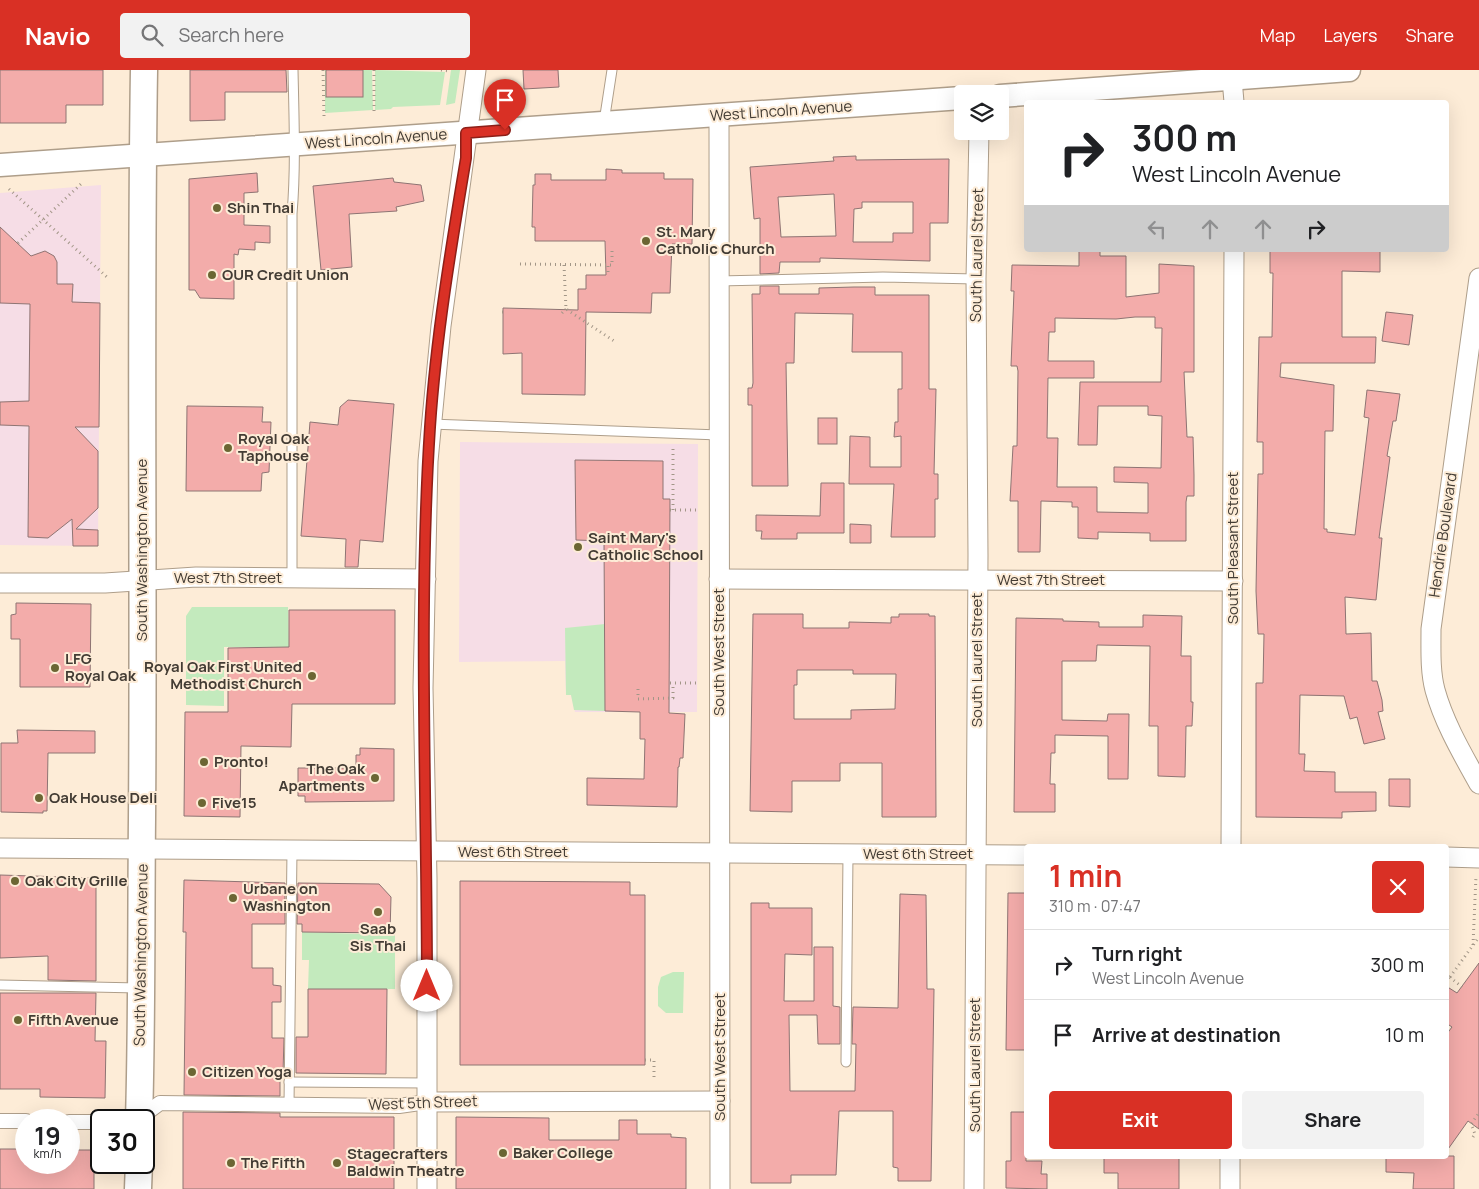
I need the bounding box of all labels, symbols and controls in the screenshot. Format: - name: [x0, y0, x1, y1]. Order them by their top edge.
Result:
- search box: [120, 13, 470, 58]
- text: Navio: [25, 19, 90, 52]
- icon: search: [138, 21, 166, 49]
- text: Search here: [178, 22, 284, 48]
- text: Map: [1260, 23, 1295, 47]
- text: Layers: [1323, 23, 1377, 47]
- text: Share: [1405, 23, 1454, 47]
- pin: [484, 79, 526, 130]
- map controls: [954, 85, 1009, 140]
- button: layers: [954, 85, 1009, 140]
- icon: arrive: [491, 86, 519, 114]
- street label: West Lincoln Avenue: [709, 95, 853, 126]
- text: 300 m: [1132, 114, 1237, 162]
- icon: right: [1049, 120, 1114, 185]
- street label: West Lincoln Avenue: [304, 123, 448, 154]
- text: West Lincoln Avenue: [1132, 159, 1341, 189]
- street label: South Laurel Street: [965, 188, 988, 322]
- place label: Shin Thai: [227, 197, 294, 218]
- marker: Shin Thai: [211, 202, 223, 214]
- icon: left: [1143, 215, 1171, 243]
- icon: ahead: [1196, 215, 1224, 243]
- icon: ahead: [1249, 215, 1277, 243]
- icon: right: [1302, 215, 1330, 243]
- place label: St. Mary Catholic Church: [656, 221, 775, 259]
- marker: St. Mary Catholic Church: [640, 235, 652, 247]
- place label: OUR Credit Union: [222, 264, 349, 285]
- marker: OUR Credit Union: [206, 269, 218, 281]
- place label: Royal Oak Taphouse: [238, 428, 310, 466]
- marker: Royal Oak Taphouse: [222, 442, 234, 454]
- street label: South Washington Avenue: [131, 458, 152, 641]
- street label: Hendrie Boulevard: [1423, 471, 1462, 599]
- street label: South Pleasant Street: [1222, 472, 1243, 624]
- place label: Saint Mary's Catholic School: [588, 527, 704, 565]
- marker: Saint Mary's Catholic School: [572, 541, 584, 553]
- street label: West 7th Street: [174, 567, 282, 588]
- street label: West 7th Street: [997, 569, 1105, 590]
- street label: South West Street: [708, 588, 729, 716]
- street label: South Laurel Street: [966, 593, 987, 727]
- place label: LFG Royal Oak: [65, 648, 137, 686]
- place label: Royal Oak First United Methodist Church: [144, 656, 302, 694]
- marker: LFG Royal Oak: [49, 662, 61, 674]
- marker: Royal Oak First United Methodist Church: [306, 670, 318, 682]
- place label: Pronto!: [214, 751, 269, 772]
- marker: Pronto!: [198, 756, 210, 768]
- place label: The Oak Apartments: [278, 758, 366, 796]
- marker: The Oak Apartments: [369, 772, 381, 784]
- place label: Oak House Deli: [49, 787, 158, 808]
- marker: Oak House Deli: [33, 792, 45, 804]
- place label: Five15: [212, 792, 257, 813]
- marker: Five15: [196, 797, 208, 809]
- street label: West 6th Street: [458, 841, 568, 862]
- street label: West 6th Street: [863, 843, 973, 864]
- text: 1 min: [1049, 855, 1122, 896]
- button: close: [1372, 861, 1424, 913]
- street label: South Washington Avenue: [128, 863, 153, 1046]
- place label: Oak City Grille: [25, 870, 128, 891]
- marker: Oak City Grille: [9, 875, 21, 887]
- place label: Urbane on Washington: [243, 878, 331, 916]
- marker: Urbane on Washington: [227, 892, 239, 904]
- text: 310 m · 07:47: [1049, 895, 1141, 917]
- marker: Saab Sis Thai: [372, 906, 384, 918]
- place label: Saab Sis Thai: [350, 918, 406, 956]
- text: Turn right: [1092, 941, 1182, 967]
- icon: right: [1049, 951, 1077, 979]
- text: 300 m: [1370, 952, 1424, 978]
- position arrow: [400, 959, 452, 1011]
- text: West Lincoln Avenue: [1092, 967, 1244, 989]
- street label: South West Street: [709, 993, 730, 1121]
- street label: South Laurel Street: [964, 998, 985, 1132]
- place label: Fifth Avenue: [28, 1009, 119, 1030]
- marker: Fifth Avenue: [12, 1014, 24, 1026]
- icon: arrive: [1049, 1021, 1077, 1049]
- text: Arrive at destination: [1092, 1022, 1281, 1048]
- text: 10 m: [1385, 1022, 1424, 1048]
- place label: Citizen Yoga: [202, 1061, 292, 1082]
- marker: Citizen Yoga: [186, 1066, 198, 1078]
- street label: West 5th Street: [368, 1090, 478, 1115]
- button: Exit: [1049, 1091, 1232, 1149]
- button: Share: [1242, 1091, 1424, 1149]
- speed limit sign: 30: [90, 1109, 155, 1174]
- text: 19: [34, 1118, 61, 1153]
- place label: Baker College: [513, 1142, 613, 1163]
- place label: Stagecrafters Baldwin Theatre: [347, 1143, 465, 1181]
- text: km/h: [34, 1145, 61, 1162]
- marker: Baker College: [497, 1147, 509, 1159]
- place label: The Fifth: [241, 1152, 305, 1173]
- marker: The Fifth: [225, 1157, 237, 1169]
- marker: Stagecrafters Baldwin Theatre: [331, 1157, 343, 1169]

